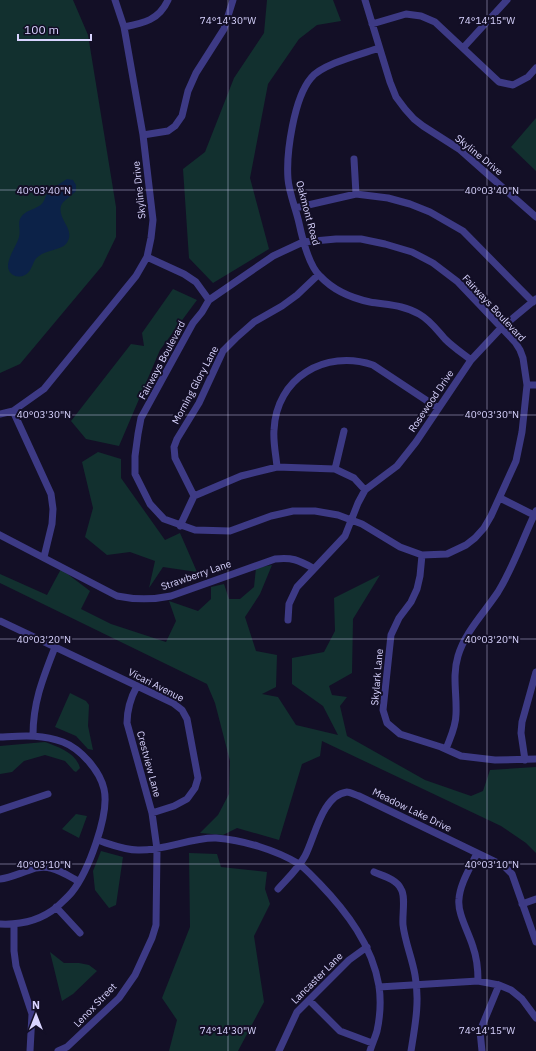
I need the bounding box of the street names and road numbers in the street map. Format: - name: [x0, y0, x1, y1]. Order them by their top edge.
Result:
- street label: Skyline Drive: [452, 132, 506, 179]
- street label: Skyline Drive: [129, 160, 148, 220]
- street label: Oakmont Road: [293, 179, 323, 247]
- street label: Fairways Boulevard: [459, 272, 529, 344]
- street label: Fairways Boulevard: [136, 318, 188, 402]
- street label: Morning Glory Lane: [169, 343, 221, 426]
- street label: Rosewood Drive: [405, 367, 457, 435]
- street label: Strawberry Lane: [159, 557, 233, 593]
- street label: Skylark Lane: [368, 648, 386, 706]
- street label: Vicari Avenue: [126, 665, 187, 705]
- street label: Crestview Lane: [134, 729, 164, 799]
- street label: Meadow Lake Drive: [370, 785, 454, 835]
- street label: Lancaster Lane: [288, 949, 346, 1007]
- street label: Lenox Street: [71, 980, 120, 1030]

